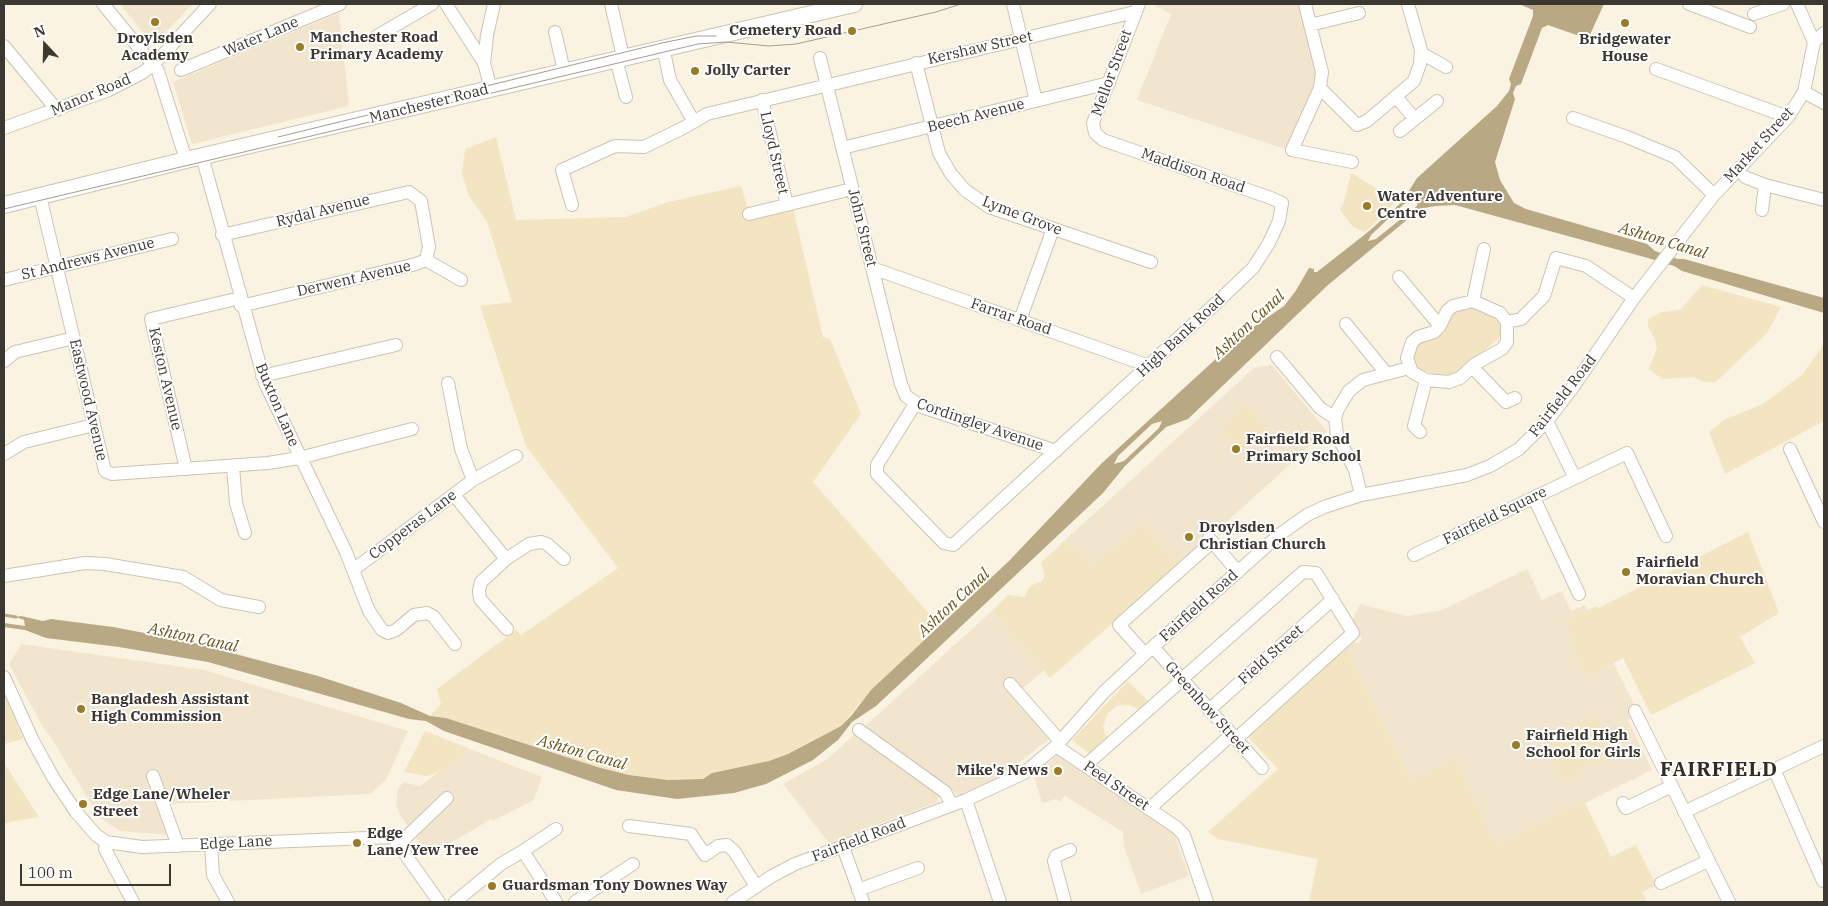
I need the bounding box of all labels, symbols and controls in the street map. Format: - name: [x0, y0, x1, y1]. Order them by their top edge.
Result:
- street label: Water Lane: [221, 13, 301, 61]
- marker: Droylsden Academy: [149, 16, 161, 28]
- marker: Bridgewater House: [1619, 17, 1631, 29]
- north arrow: [20, 20, 70, 70]
- text: N: [31, 21, 48, 41]
- place label: Cemetery Road: [729, 22, 842, 40]
- marker: Cemetery Road: [846, 25, 858, 37]
- street label: Kershaw Street: [926, 27, 1034, 69]
- street label: Mellor Street: [1088, 27, 1136, 119]
- place label: Manchester Road Primary Academy: [310, 29, 443, 64]
- place label: Droylsden Academy: [117, 30, 193, 65]
- place label: Bridgewater House: [1579, 31, 1671, 66]
- marker: Manchester Road Primary Academy: [294, 41, 306, 53]
- place label: Jolly Carter: [705, 62, 791, 80]
- marker: Jolly Carter: [689, 65, 701, 77]
- street label: Manor Road: [48, 70, 134, 120]
- street label: Manchester Road: [367, 80, 491, 128]
- street label: Beech Avenue: [926, 95, 1026, 137]
- street label: Market Street: [1720, 104, 1798, 186]
- street label: Lloyd Street: [756, 110, 792, 196]
- street label: Maddison Road: [1139, 145, 1247, 197]
- street label: John Street: [844, 187, 880, 269]
- place label: Water Adventure Centre: [1377, 188, 1503, 223]
- street label: Rydal Avenue: [274, 191, 372, 231]
- street label: Lyme Grove: [980, 193, 1064, 239]
- marker: Water Adventure Centre: [1361, 200, 1373, 212]
- water label: Ashton Canal: [1617, 218, 1709, 264]
- street label: St Andrews Avenue: [20, 234, 156, 284]
- street label: Derwent Avenue: [295, 257, 413, 301]
- water label: Ashton Canal: [1209, 287, 1289, 363]
- street label: High Bank Road: [1133, 291, 1229, 381]
- street label: Farrar Road: [968, 295, 1054, 339]
- street label: Keston Avenue: [144, 326, 186, 432]
- street label: Eastwood Avenue: [65, 337, 111, 463]
- street label: Fairfield Road: [1525, 351, 1601, 441]
- street label: Buxton Lane: [251, 360, 303, 450]
- street label: Cordingley Avenue: [914, 395, 1046, 455]
- place label: Fairfield Road Primary School: [1246, 431, 1361, 466]
- marker: Fairfield Road Primary School: [1230, 443, 1242, 455]
- street label: Fairfield Square: [1440, 483, 1550, 549]
- street label: Copperas Lane: [366, 486, 460, 564]
- place label: Droylsden Christian Church: [1199, 519, 1326, 554]
- marker: Droylsden Christian Church: [1183, 531, 1195, 543]
- place label: Fairfield Moravian Church: [1636, 554, 1764, 589]
- water label: Ashton Canal: [914, 565, 994, 641]
- street label: Fairfield Road: [1156, 566, 1242, 646]
- marker: Fairfield Moravian Church: [1620, 566, 1632, 578]
- water label: Ashton Canal: [146, 619, 240, 657]
- street label: Field Street: [1235, 621, 1307, 689]
- street label: Greenhow Street: [1161, 658, 1253, 758]
- place label: Bangladesh Assistant High Commission: [91, 691, 249, 726]
- marker: Bangladesh Assistant High Commission: [75, 703, 87, 715]
- place label: Fairfield High School for Girls: [1526, 727, 1641, 762]
- water label: Ashton Canal: [535, 731, 629, 775]
- marker: Fairfield High School for Girls: [1510, 739, 1522, 751]
- street label: Peel Street: [1080, 757, 1152, 815]
- district label: FAIRFIELD: [1659, 758, 1779, 782]
- place label: Mike's News: [957, 762, 1048, 780]
- marker: Mike's News: [1052, 765, 1064, 777]
- place label: Edge Lane/Wheler Street: [93, 786, 230, 821]
- marker: Edge Lane/Wheler Street: [77, 798, 89, 810]
- street label: Fairfield Road: [810, 814, 908, 866]
- place label: Edge Lane/Yew Tree: [367, 825, 479, 860]
- street label: Edge Lane: [199, 832, 273, 854]
- marker: Edge Lane/Yew Tree: [351, 837, 363, 849]
- scale bar: [22, 854, 174, 886]
- text: 100 m: [28, 863, 73, 882]
- place label: Guardsman Tony Downes Way: [502, 877, 727, 895]
- marker: Guardsman Tony Downes Way: [486, 880, 498, 892]

